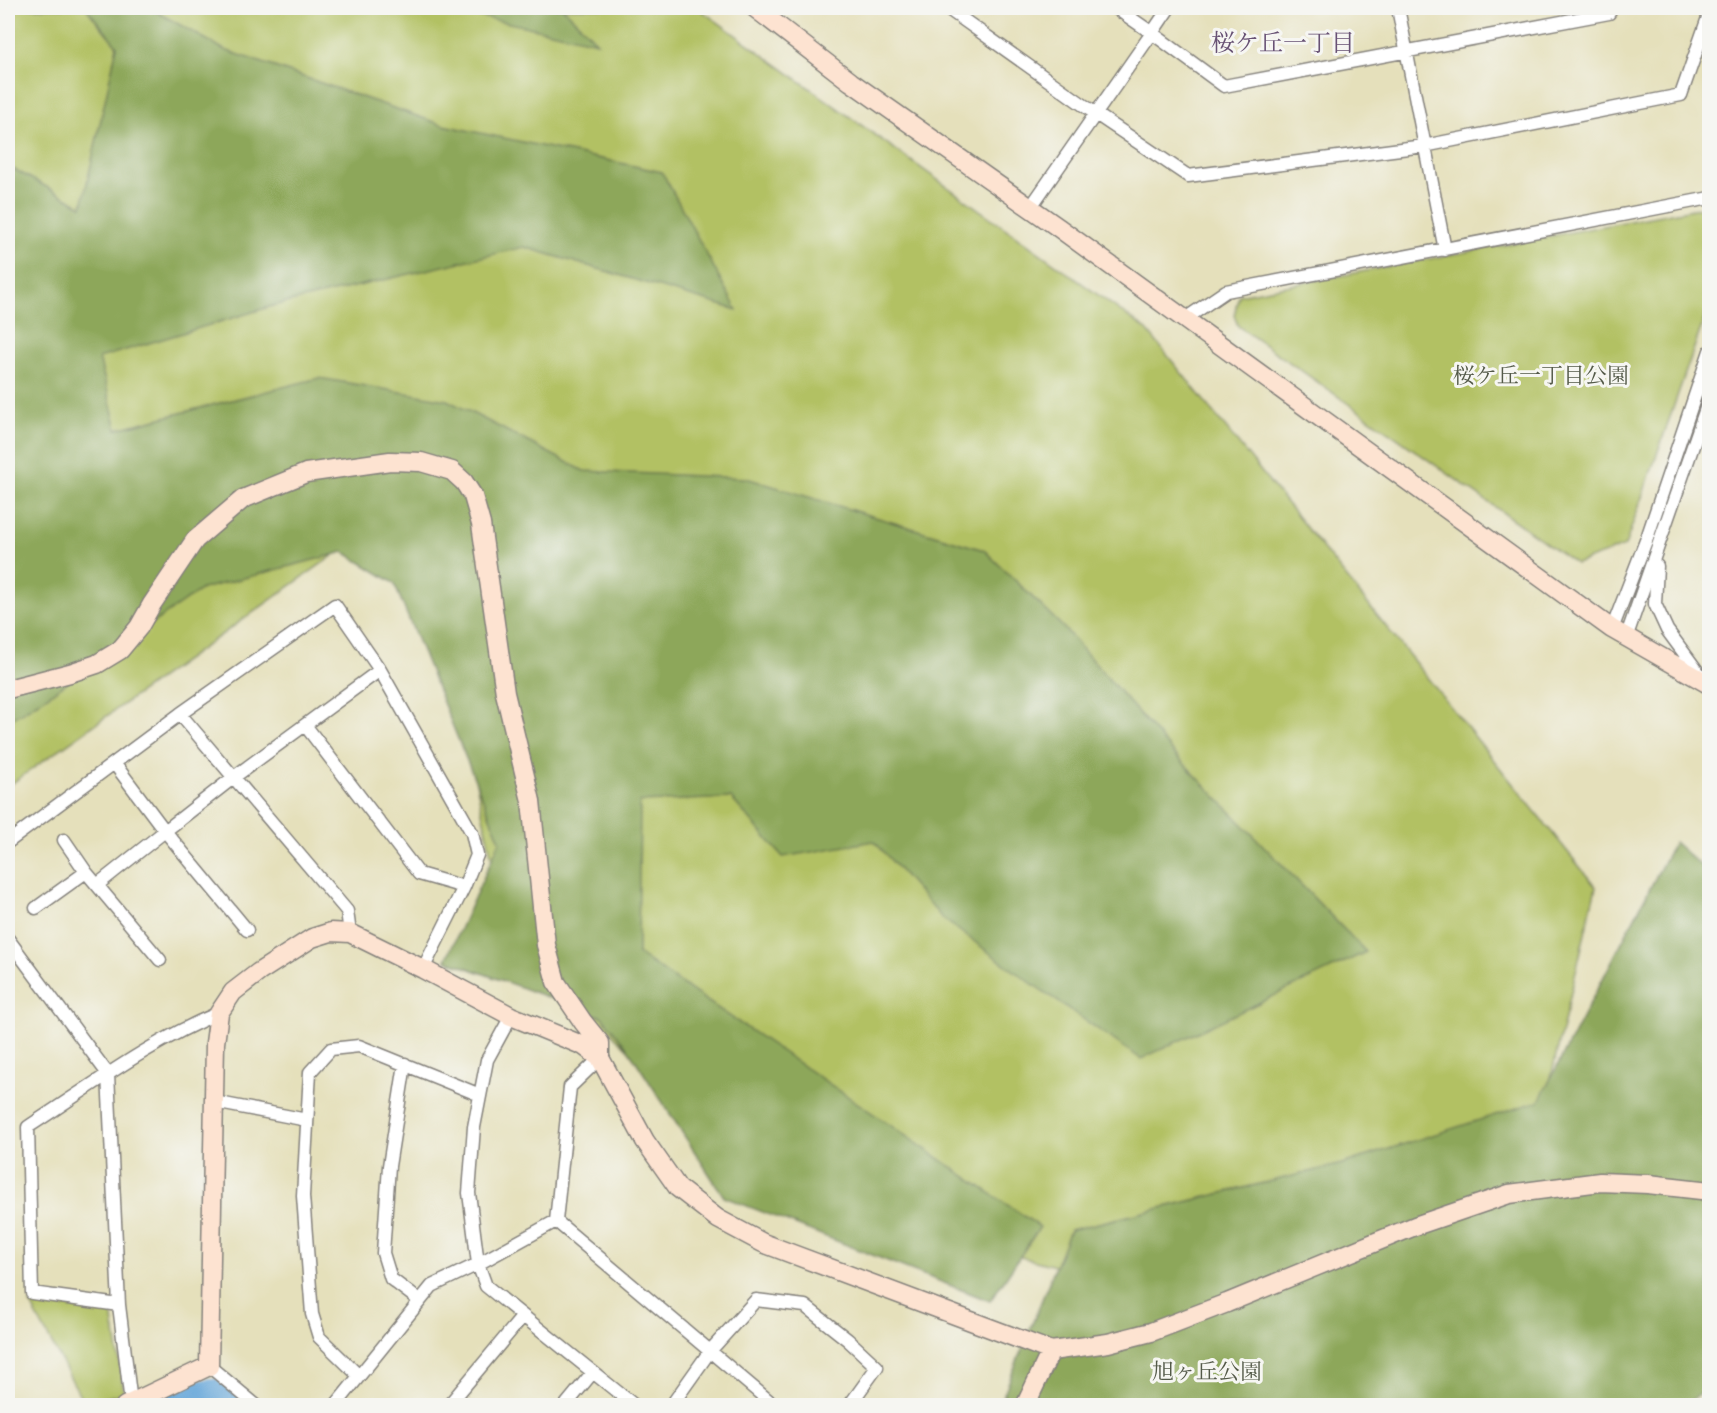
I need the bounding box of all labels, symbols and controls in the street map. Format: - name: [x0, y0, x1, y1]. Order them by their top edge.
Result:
- district label: 桜ケ丘一丁目: [1211, 29, 1355, 59]
- park label: 桜ケ丘一丁目公園: [1453, 363, 1629, 390]
- park label: 旭ヶ丘公園: [1152, 1359, 1262, 1386]

